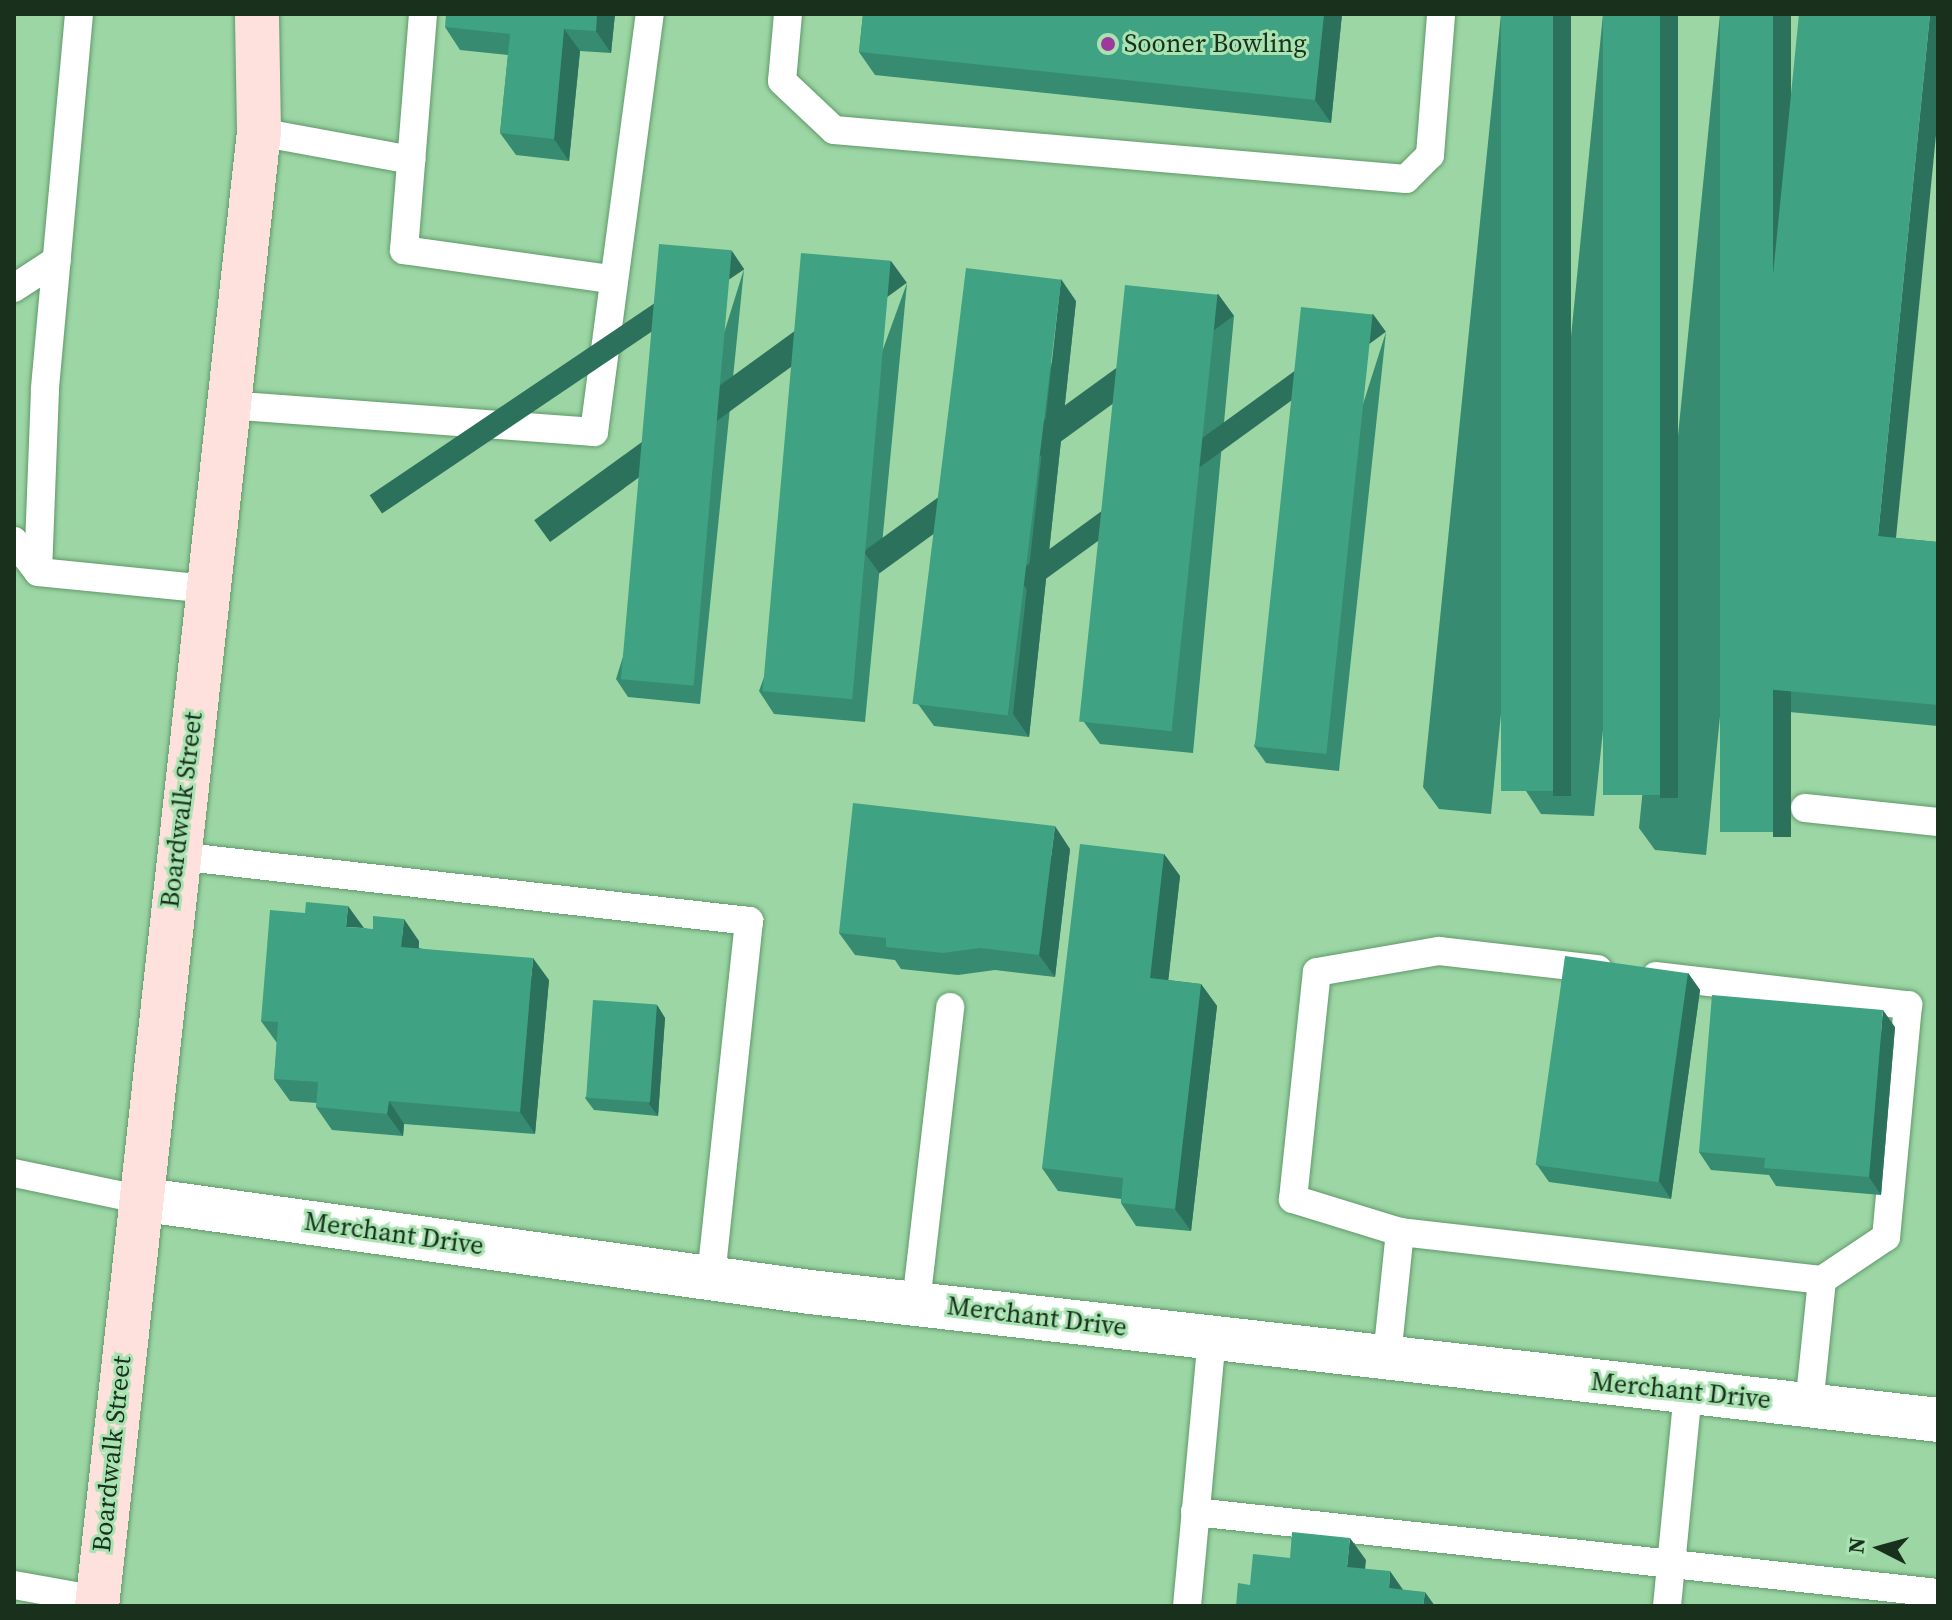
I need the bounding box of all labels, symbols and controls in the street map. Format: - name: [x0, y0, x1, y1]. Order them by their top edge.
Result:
- place label: Sooner Bowling: [1124, 28, 1307, 60]
- marker: Sooner Bowling: [1099, 35, 1117, 53]
- street label: Boardwalk Street: [155, 710, 209, 910]
- street label: Merchant Drive: [302, 1206, 486, 1262]
- street label: Merchant Drive: [945, 1290, 1129, 1344]
- street label: Boardwalk Street: [86, 1354, 138, 1554]
- street label: Merchant Drive: [1589, 1366, 1773, 1416]
- north arrow: [1840, 1508, 1920, 1588]
- text: N: [1840, 1536, 1872, 1555]

